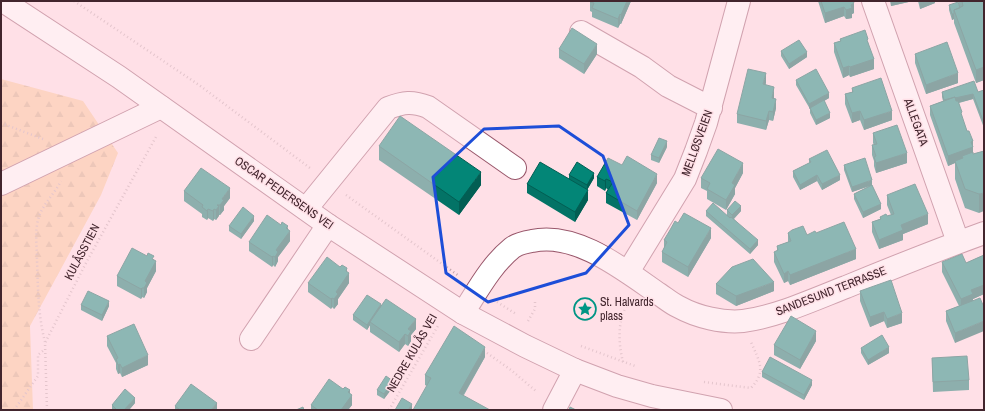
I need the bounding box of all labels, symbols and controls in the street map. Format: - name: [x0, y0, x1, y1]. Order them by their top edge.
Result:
- street label: ALLEGATA: [900, 95, 932, 148]
- street label: MELLØSVEIEN: [678, 108, 716, 178]
- street label: OSCAR PEDERSENS VEI: [231, 153, 337, 233]
- street label: KULÅSSTIEN: [61, 221, 103, 283]
- street label: SANDESUND TERRASSE: [773, 262, 889, 320]
- place label: St. Halvards plass: [600, 294, 654, 324]
- place icon: St. Halvards plass: [572, 296, 598, 322]
- street label: NEDRE KULÅS VEI: [383, 311, 441, 395]

